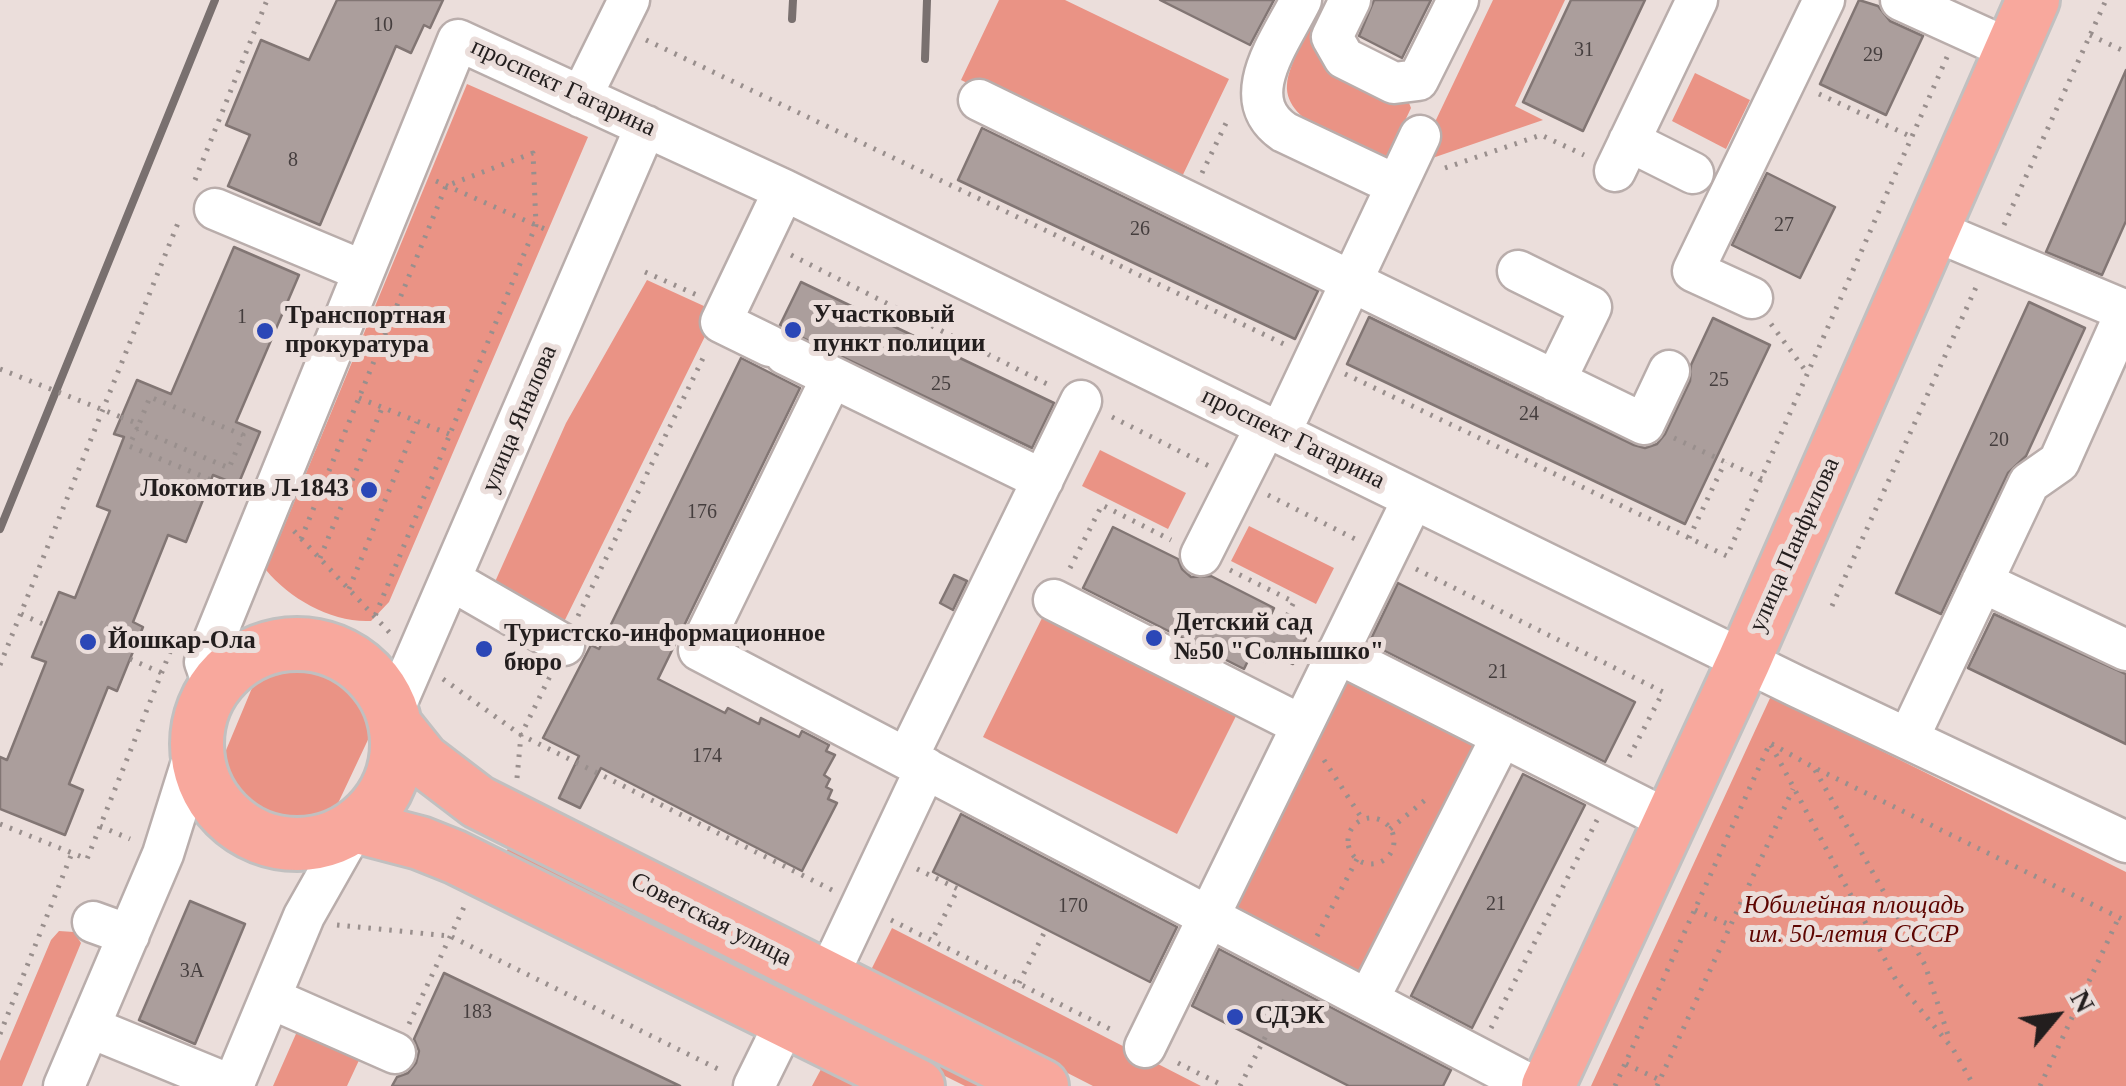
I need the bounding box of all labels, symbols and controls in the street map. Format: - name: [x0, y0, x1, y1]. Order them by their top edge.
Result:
- house number: 10: [373, 14, 393, 38]
- street label: проспект Гагарина: [466, 32, 660, 144]
- house number: 31: [1574, 39, 1594, 63]
- house number: 29: [1863, 44, 1883, 68]
- house number: 8: [288, 149, 298, 173]
- house number: 27: [1774, 214, 1794, 238]
- house number: 26: [1130, 218, 1150, 242]
- place label: Участковый пункт полиции: [813, 301, 985, 360]
- place label: Транспортная прокуратура: [285, 302, 446, 361]
- house number: 1: [237, 306, 247, 330]
- marker: Участковый пункт полиции: [782, 319, 804, 341]
- marker: Транспортная прокуратура: [254, 320, 276, 342]
- street label: улица Яналова: [476, 341, 564, 497]
- house number: 25: [1709, 369, 1729, 393]
- house number: 25: [931, 373, 951, 397]
- street label: проспект Гагарина: [1196, 382, 1390, 496]
- house number: 24: [1519, 403, 1539, 427]
- house number: 20: [1989, 429, 2009, 453]
- street label: улица Панфилова: [1743, 453, 1847, 637]
- place label: Локомотив Л-1843: [140, 475, 349, 505]
- marker: Локомотив Л-1843: [358, 479, 380, 501]
- house number: 176: [687, 501, 717, 525]
- place label: Детский сад №50 "Солнышко": [1174, 609, 1384, 668]
- place label: Туристско-информационное бюро: [504, 620, 825, 679]
- place label: Йошкар-Ола: [108, 627, 256, 657]
- marker: Детский сад №50 "Солнышко": [1143, 627, 1165, 649]
- marker: Йошкар-Ола: [77, 631, 99, 653]
- marker: Туристско-информационное бюро: [473, 638, 495, 660]
- house number: 21: [1488, 661, 1508, 685]
- house number: 174: [692, 745, 722, 769]
- street label: Советская улица: [626, 867, 796, 973]
- park label: Юбилейная площадь им. 50-летия СССР: [1744, 891, 1964, 950]
- house number: 21: [1486, 893, 1506, 917]
- house number: 170: [1058, 895, 1088, 919]
- house number: 3А: [180, 960, 204, 984]
- north arrow: [2006, 966, 2106, 1066]
- text: N: [2064, 985, 2101, 1018]
- house number: 183: [462, 1001, 492, 1025]
- place label: СДЭК: [1255, 1002, 1325, 1032]
- marker: СДЭК: [1224, 1006, 1246, 1028]

